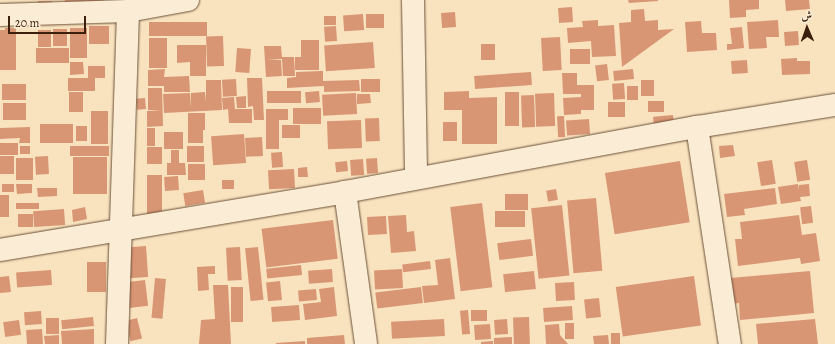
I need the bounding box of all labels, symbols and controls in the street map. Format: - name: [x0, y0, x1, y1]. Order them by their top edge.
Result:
- scale bar: [10, 8, 88, 34]
- north arrow: [787, 8, 827, 48]
- text: ش: [801, 8, 812, 23]
- text: 20 m: [15, 15, 39, 31]

